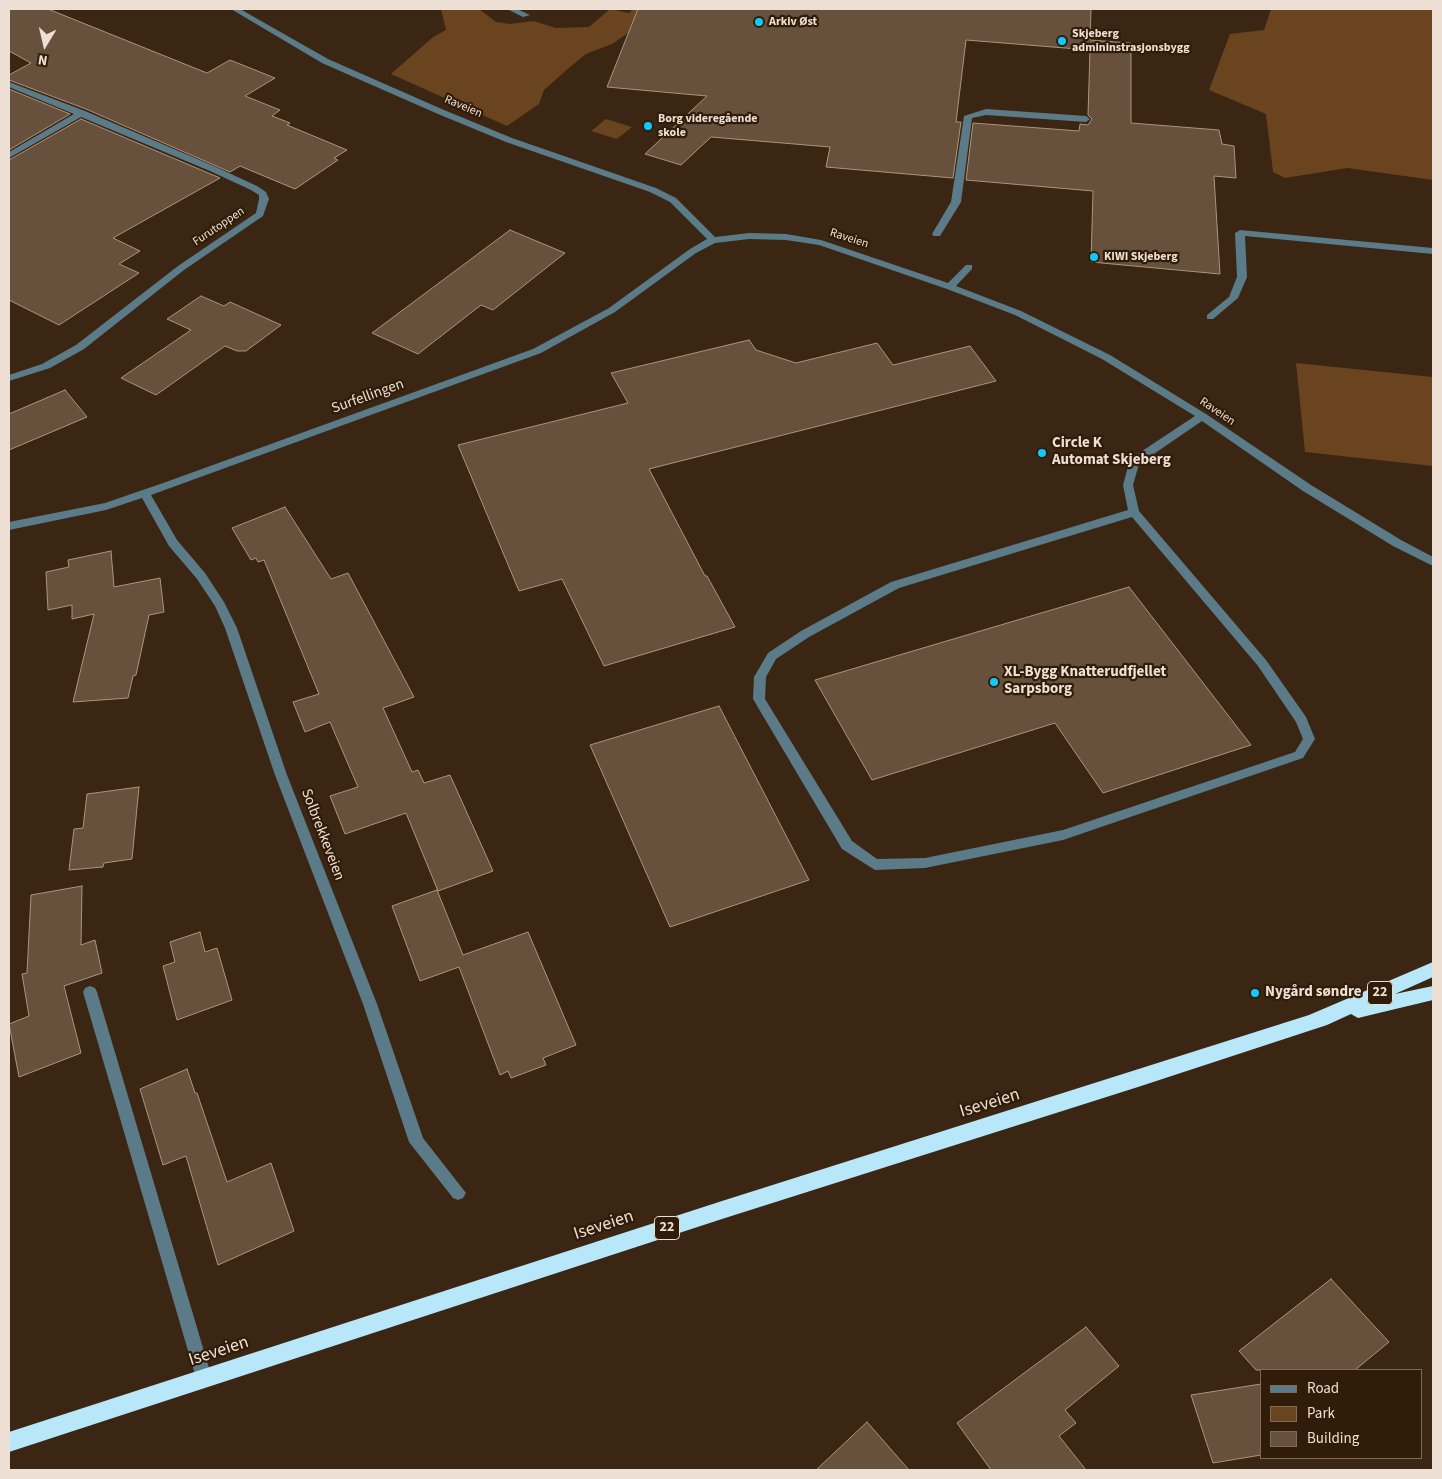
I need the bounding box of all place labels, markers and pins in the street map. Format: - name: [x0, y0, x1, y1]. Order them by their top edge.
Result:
- place label: Arkiv Øst: [769, 15, 817, 29]
- marker: Arkiv Øst: [753, 16, 765, 28]
- place label: Skjeberg admininstrasjonsbygg: [1072, 27, 1190, 55]
- marker: Skjeberg admininstrasjonsbygg: [1056, 35, 1068, 47]
- place label: Borg videregående skole: [658, 112, 757, 140]
- marker: Borg videregående skole: [642, 120, 654, 132]
- place label: KIWI Skjeberg: [1104, 250, 1178, 264]
- marker: KIWI Skjeberg: [1088, 251, 1100, 263]
- place label: Circle K Automat Skjeberg: [1052, 435, 1171, 470]
- marker: Circle K Automat Skjeberg: [1036, 447, 1048, 459]
- place label: XL-Bygg Knatterudfjellet Sarpsborg: [1004, 664, 1166, 699]
- marker: XL-Bygg Knatterudfjellet Sarpsborg: [988, 676, 1000, 688]
- place label: Nygård søndre: [1265, 984, 1362, 1002]
- marker: Nygård søndre: [1249, 987, 1261, 999]

